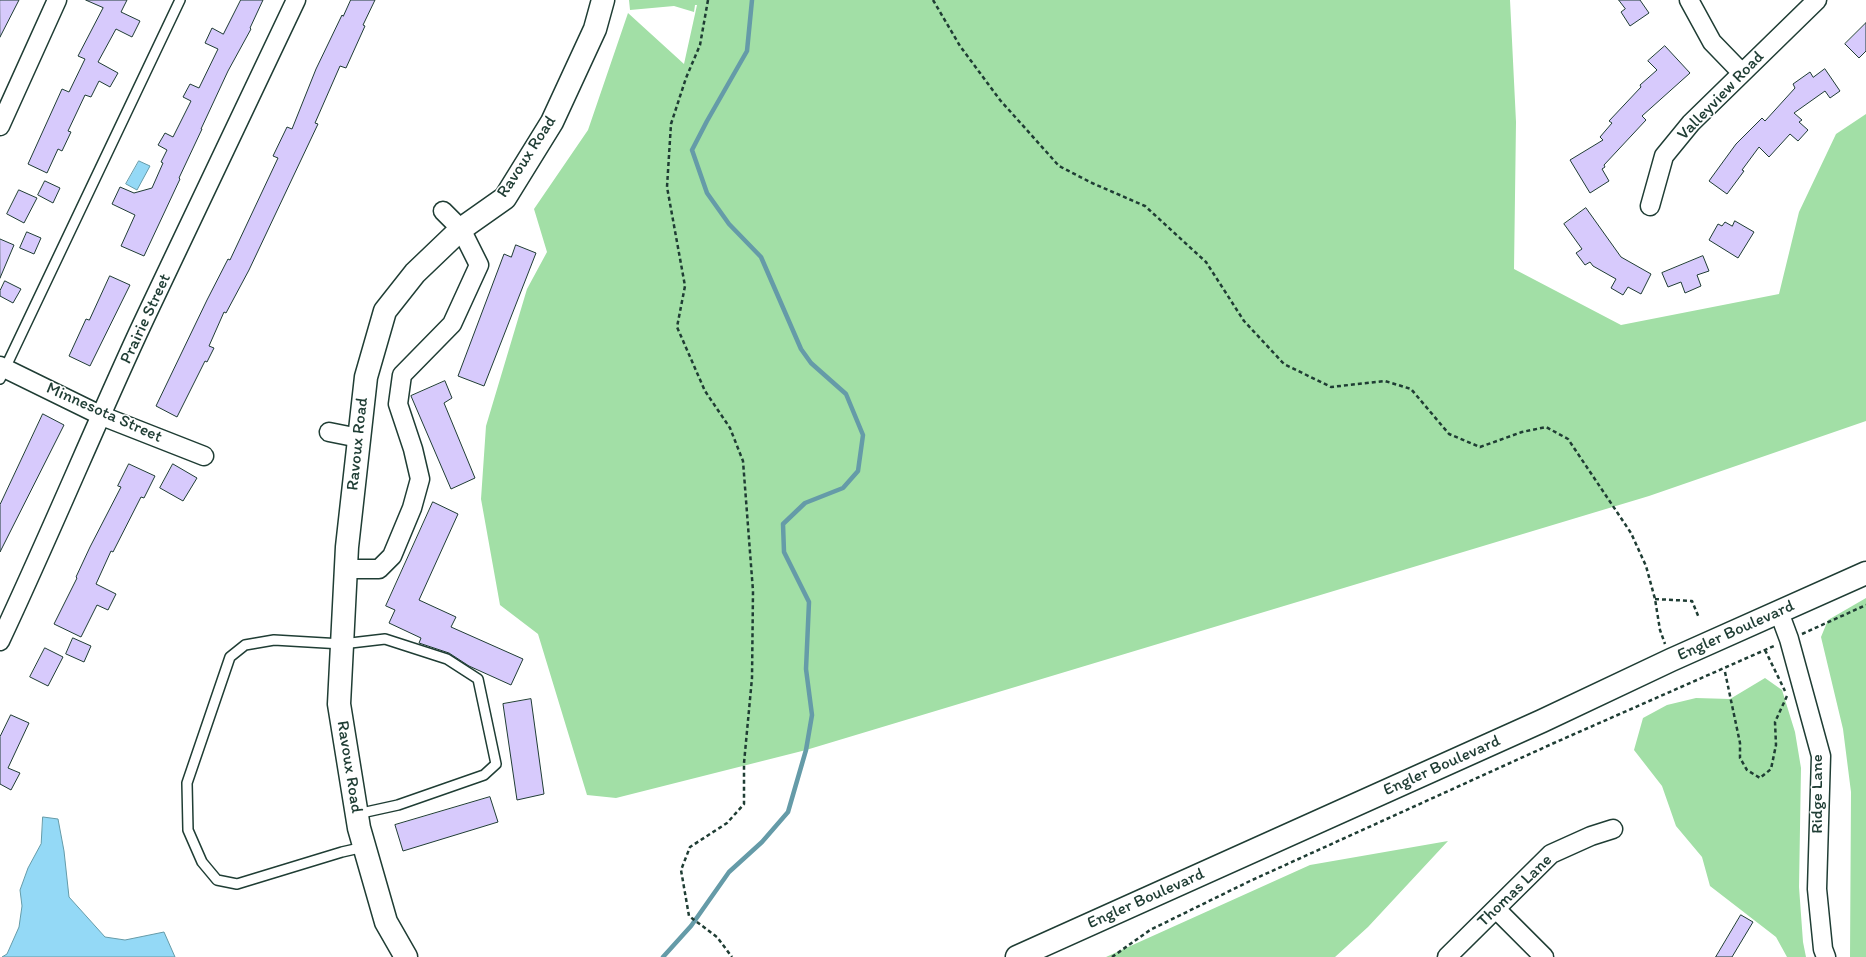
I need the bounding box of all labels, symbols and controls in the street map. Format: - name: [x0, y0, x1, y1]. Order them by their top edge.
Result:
- street label: Valleyview Road: [1673, 47, 1769, 145]
- street label: Ravoux Road: [493, 112, 561, 202]
- street label: Prairie Street: [116, 271, 176, 367]
- street label: Minnesota Street: [43, 378, 165, 448]
- street label: Ravoux Road: [343, 396, 373, 492]
- street label: Engler Boulevard: [1674, 596, 1798, 666]
- street label: Ravoux Road: [332, 719, 366, 815]
- street label: Engler Boulevard: [1380, 731, 1504, 801]
- street label: Ridge Lane: [1808, 754, 1828, 834]
- street label: Thomas Lane: [1473, 850, 1557, 932]
- street label: Engler Boulevard: [1084, 864, 1208, 934]

